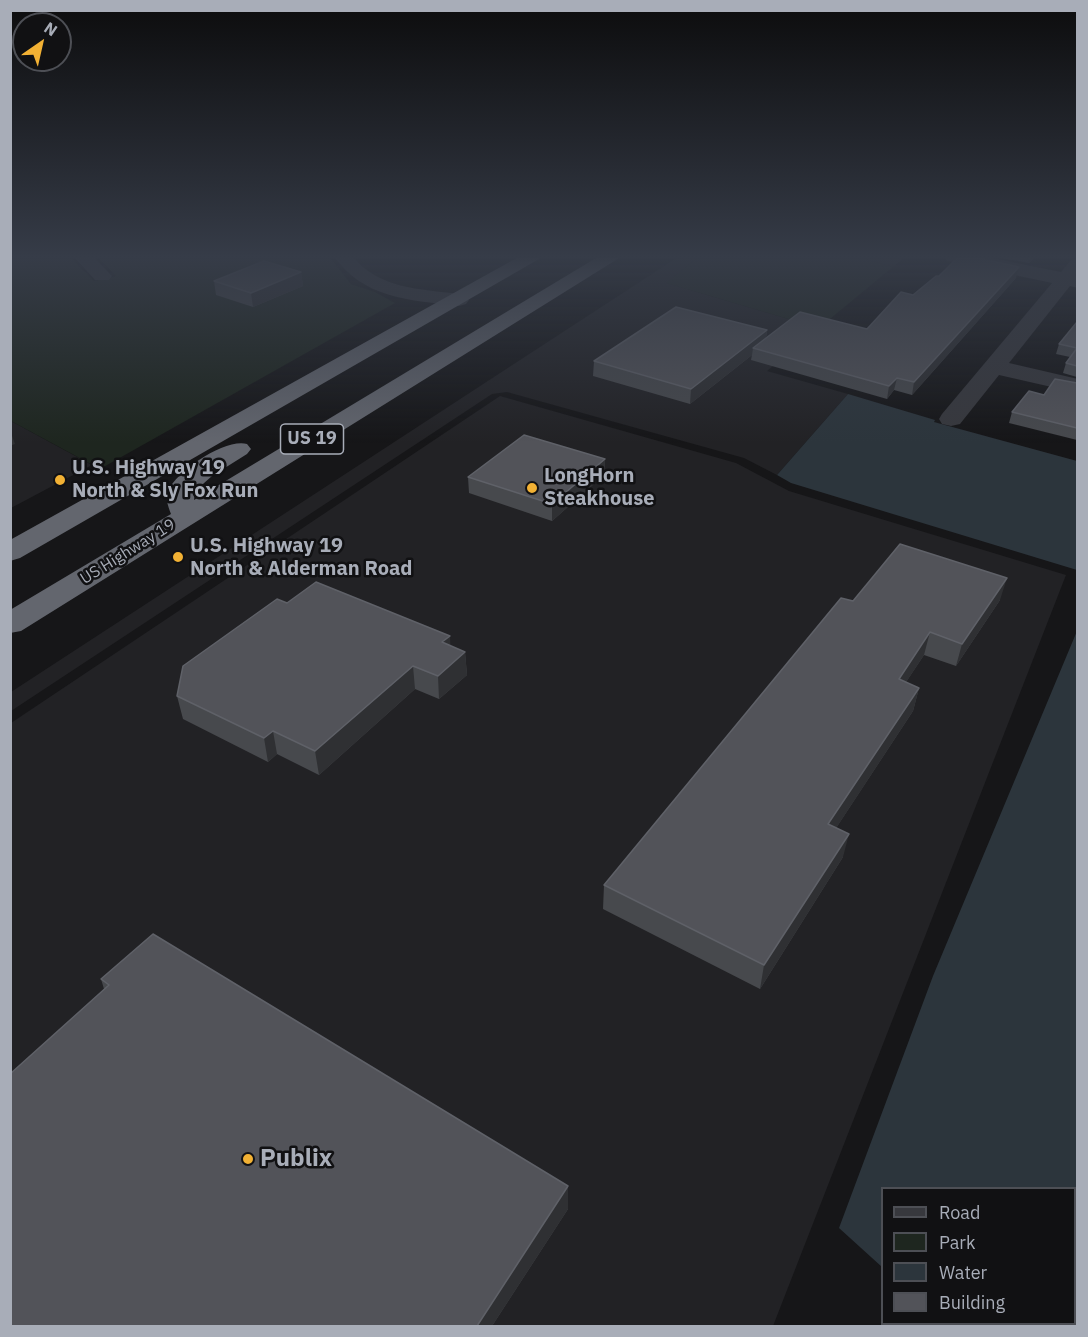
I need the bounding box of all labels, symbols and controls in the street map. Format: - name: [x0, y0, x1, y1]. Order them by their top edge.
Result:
- north arrow: [12, 12, 72, 72]
- text: N: [41, 17, 61, 40]
- road number: US 19: [280, 424, 344, 454]
- place label: U.S. Highway 19 North & Sly Fox Run: [72, 456, 258, 503]
- place label: LongHorn Steakhouse: [544, 464, 655, 511]
- marker: U.S. Highway 19 North & Sly Fox Run: [53, 473, 67, 487]
- marker: LongHorn Steakhouse: [525, 481, 539, 495]
- street label: US Highway 19: [77, 515, 179, 589]
- place label: U.S. Highway 19 North & Alderman Road: [190, 534, 412, 581]
- marker: U.S. Highway 19 North & Alderman Road: [171, 550, 185, 564]
- place label: Publix: [260, 1145, 332, 1173]
- marker: Publix: [241, 1152, 255, 1166]
- legend: [881, 1187, 1076, 1325]
- text: Road: [939, 1201, 980, 1224]
- text: Park: [939, 1231, 975, 1254]
- text: Water: [939, 1261, 987, 1284]
- text: Building: [939, 1291, 1005, 1314]

